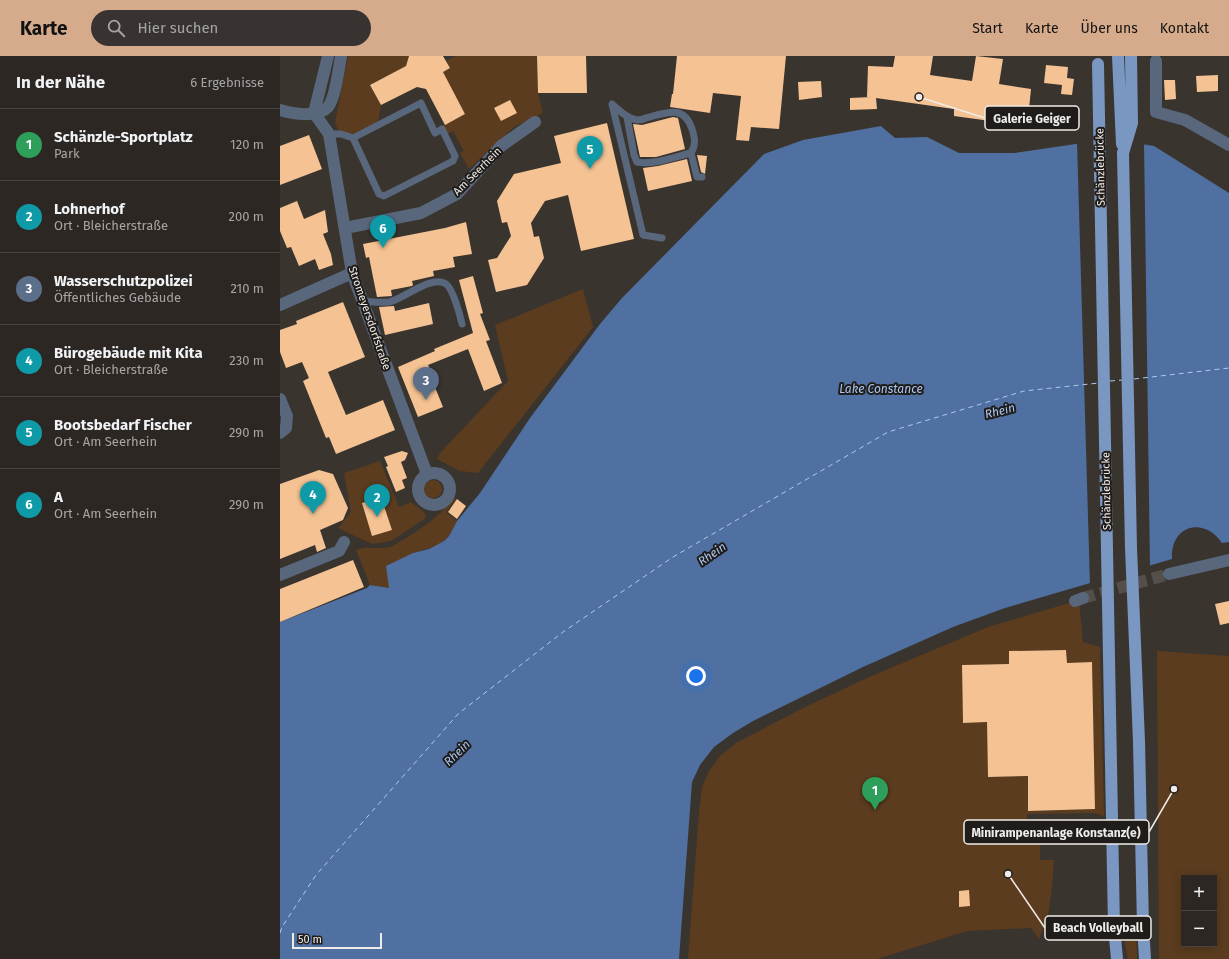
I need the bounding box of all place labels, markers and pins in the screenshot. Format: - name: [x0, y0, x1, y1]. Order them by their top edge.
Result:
- callout: Galerie Geiger: [985, 106, 1079, 130]
- pin: 5: [577, 136, 603, 169]
- pin: 6: [370, 215, 396, 248]
- pin: 3: [413, 367, 439, 400]
- pin: 4: [300, 481, 326, 514]
- pin: 2: [364, 484, 390, 517]
- pin: 1: [862, 777, 888, 810]
- callout: Minirampenanlage Konstanz(e): [964, 820, 1149, 844]
- callout: Beach Volleyball: [1045, 916, 1151, 940]

